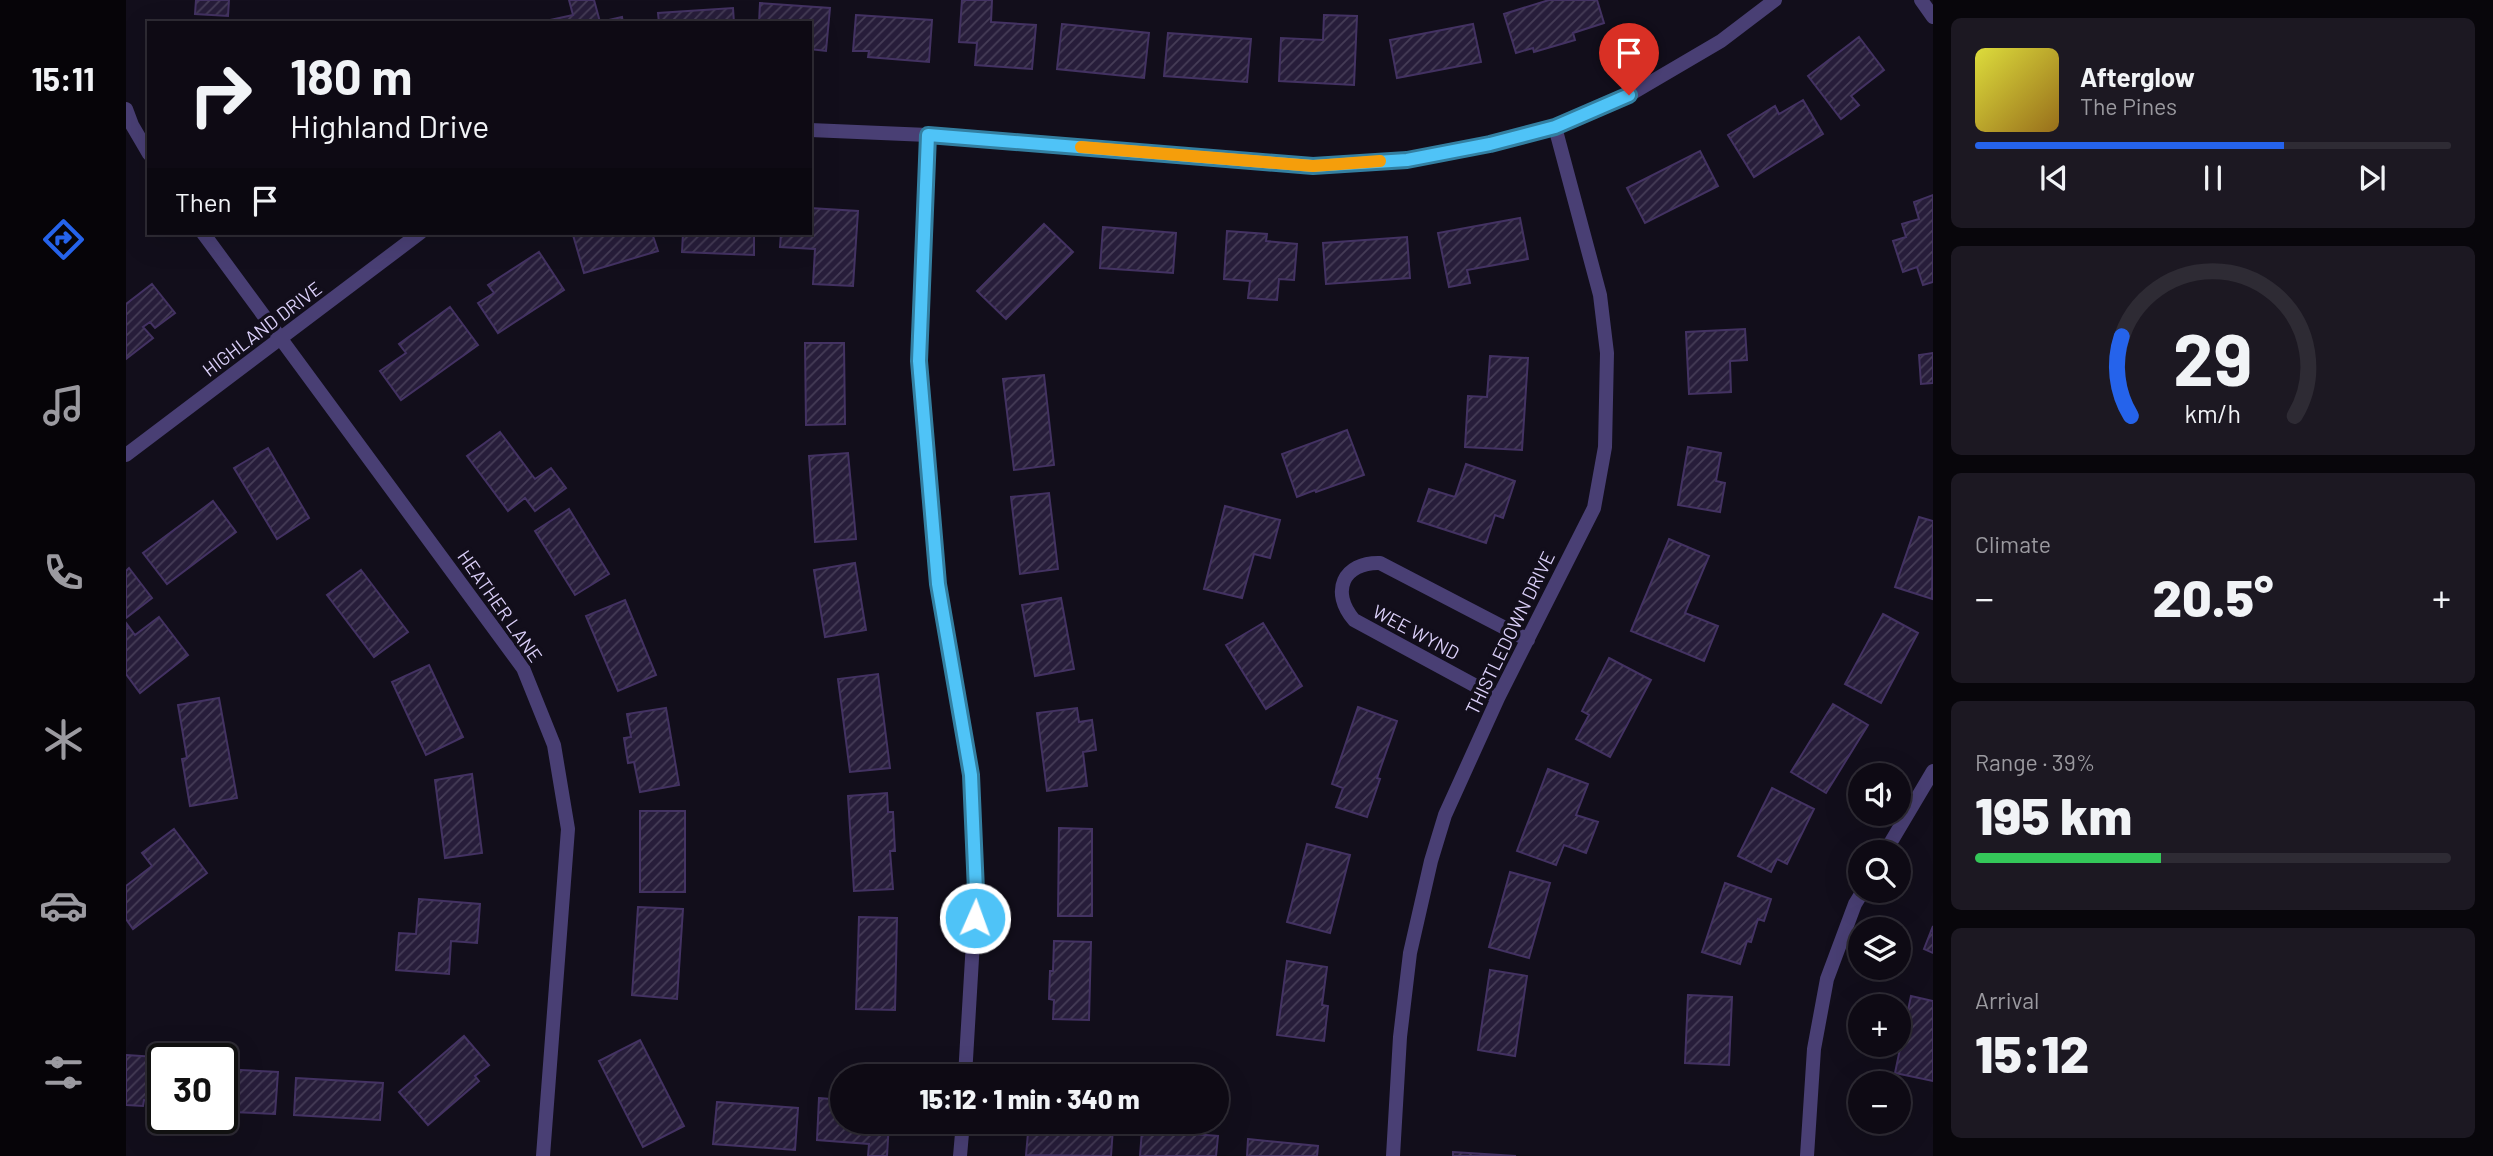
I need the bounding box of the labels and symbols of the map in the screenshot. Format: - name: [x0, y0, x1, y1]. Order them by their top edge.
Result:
- pin: [1599, 23, 1659, 95]
- street label: HIGHLAND DRIVE: [198, 276, 326, 381]
- street label: HEATHER LANE: [453, 545, 548, 666]
- street label: THISTLEDOWN DRIVE: [1460, 547, 1559, 718]
- street label: WEE WYND: [1369, 599, 1463, 664]
- position arrow: [938, 881, 1012, 955]
- speed limit sign: 30: [147, 1043, 238, 1134]

